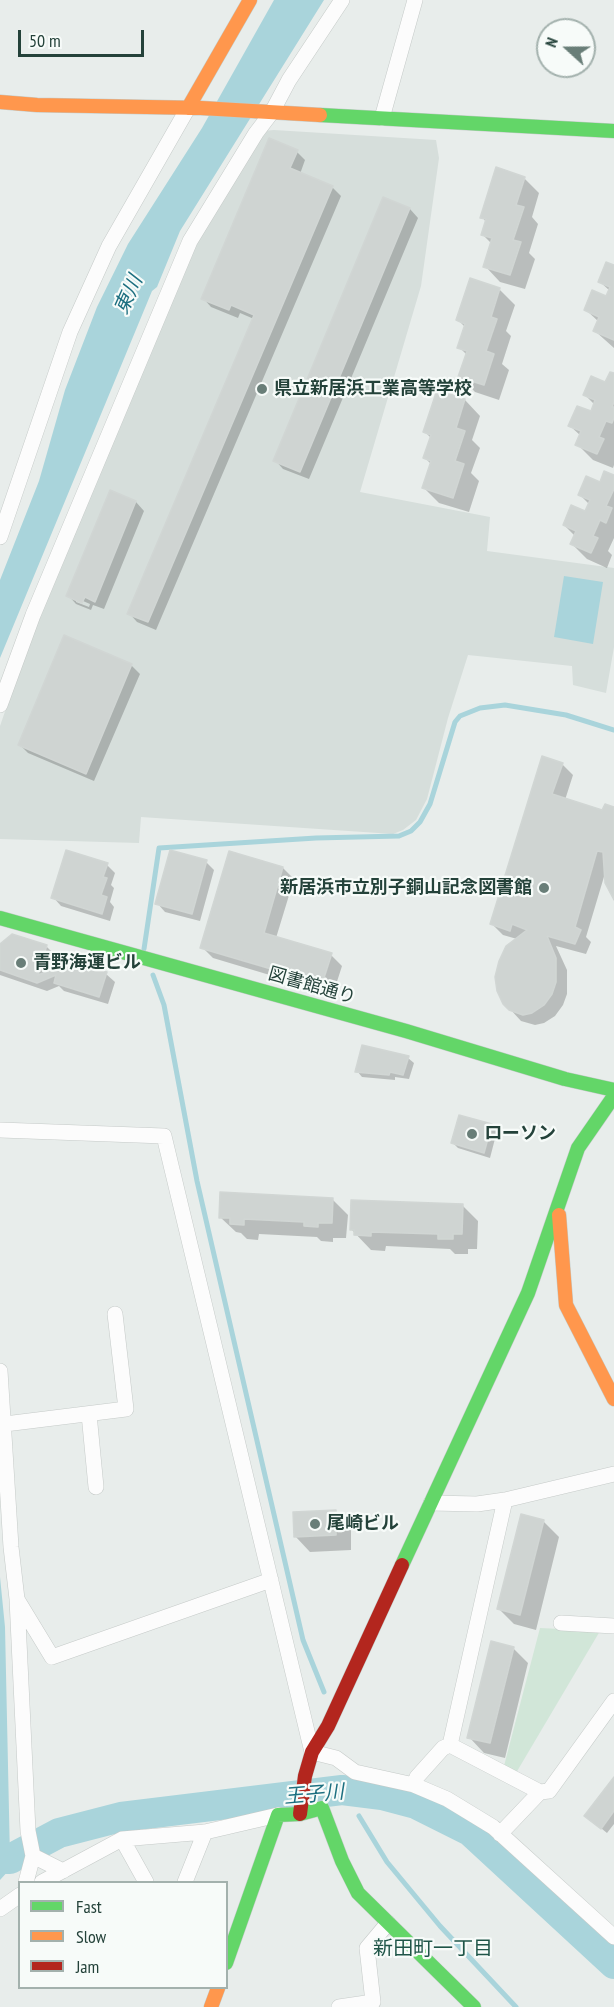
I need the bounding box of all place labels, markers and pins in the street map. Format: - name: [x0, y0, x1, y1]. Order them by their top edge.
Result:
- place label: 県立新居浜工業高等学校: [274, 378, 472, 400]
- marker: 県立新居浜工業高等学校: [255, 382, 269, 396]
- place label: 新居浜市立別子銅山記念図書館: [280, 877, 532, 899]
- marker: 新居浜市立別子銅山記念図書館: [537, 881, 551, 895]
- place label: 青野海運ビル: [33, 952, 141, 974]
- marker: 青野海運ビル: [14, 956, 28, 970]
- place label: ローソン: [484, 1123, 556, 1145]
- marker: ローソン: [465, 1127, 479, 1141]
- place label: 尾崎ビル: [327, 1513, 399, 1535]
- marker: 尾崎ビル: [308, 1517, 322, 1531]

